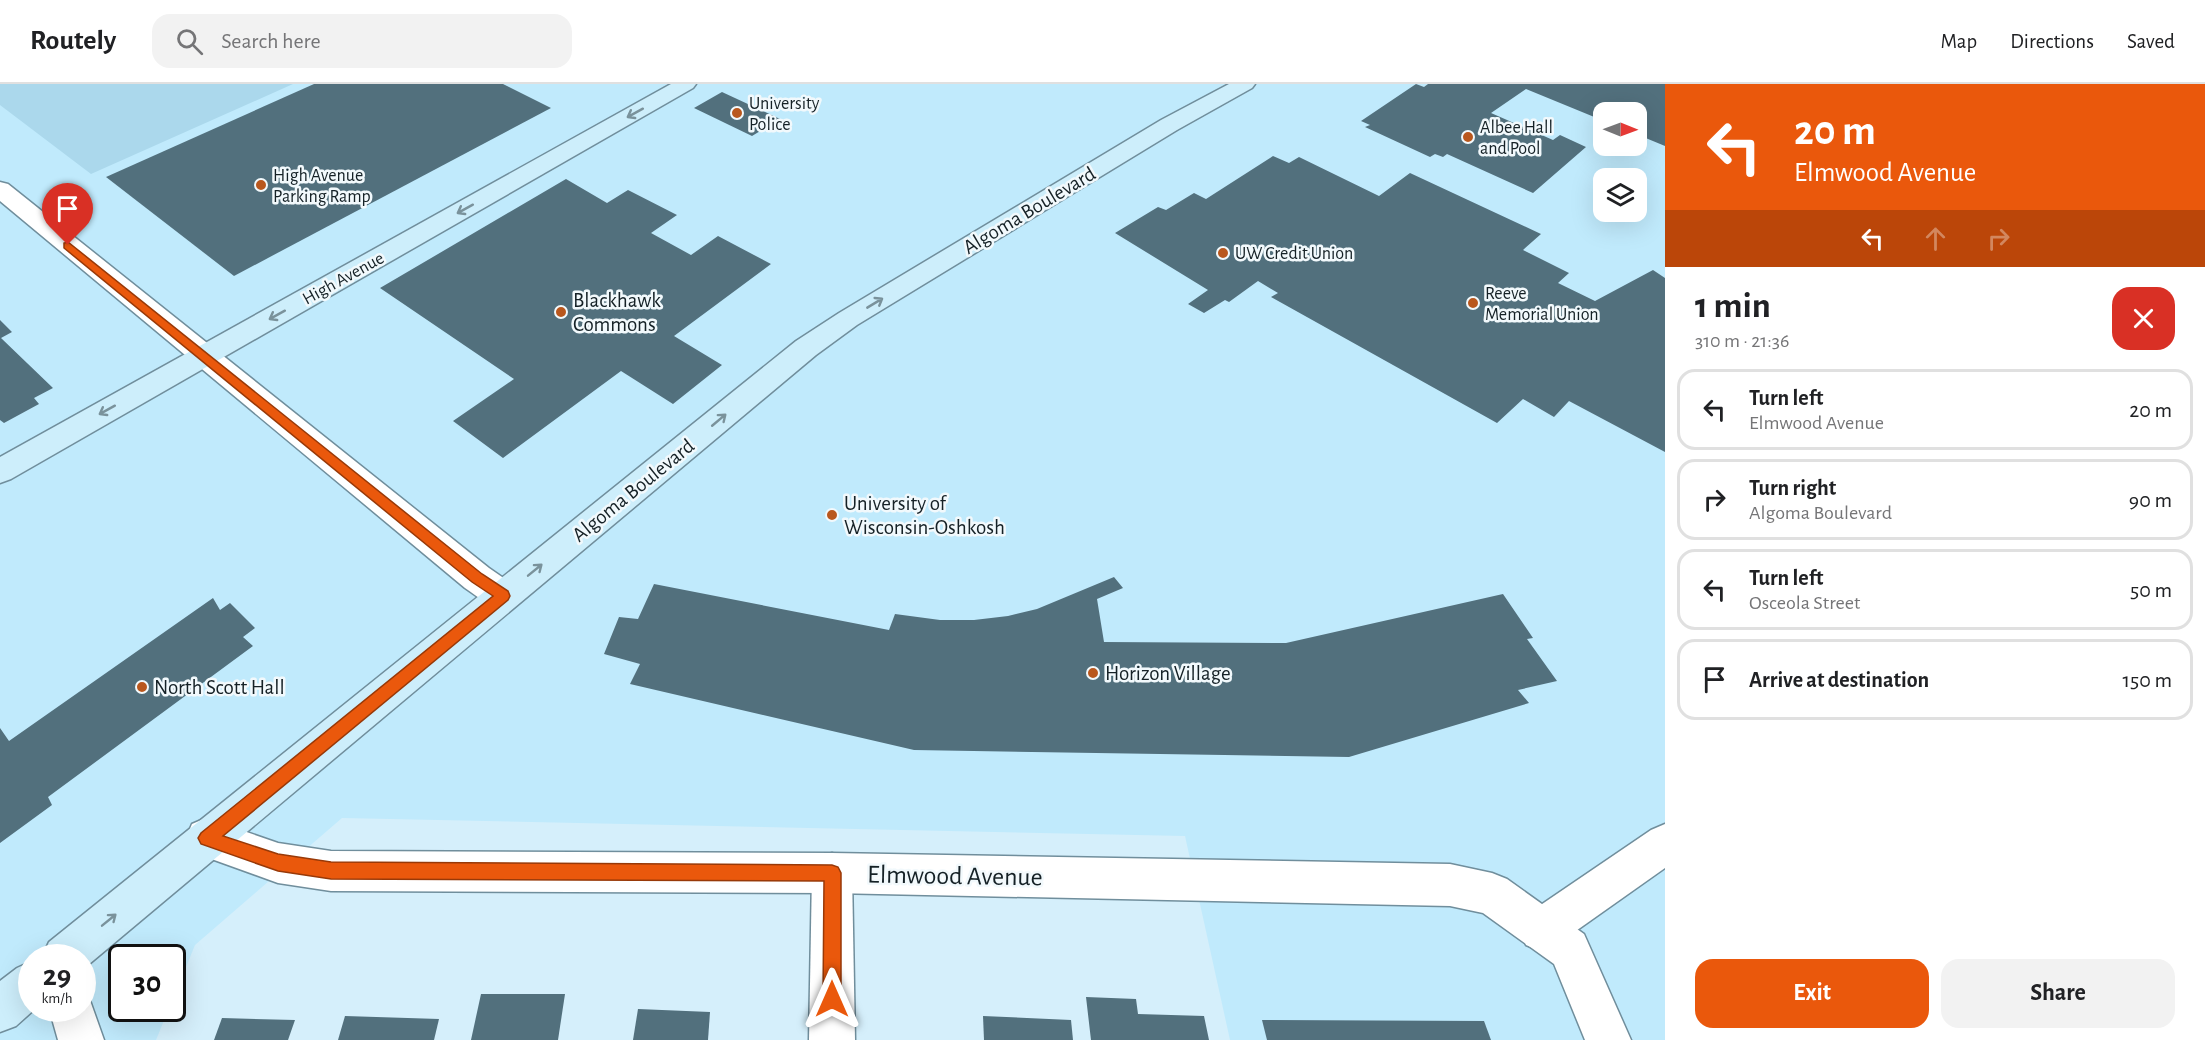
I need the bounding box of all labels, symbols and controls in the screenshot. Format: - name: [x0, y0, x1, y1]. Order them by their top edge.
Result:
- search box: [152, 14, 572, 68]
- icon: search: [173, 25, 206, 58]
- text: Routely: [30, 27, 116, 55]
- text: Search here: [221, 30, 321, 52]
- text: Map: [1941, 31, 1977, 52]
- text: Directions: [2010, 31, 2094, 52]
- text: Saved: [2127, 31, 2175, 52]
- place label: University Police: [749, 95, 820, 134]
- north arrow: [1593, 102, 1647, 156]
- map controls: [1593, 102, 1647, 222]
- marker: University Police: [730, 106, 744, 120]
- one-way arrow: [627, 107, 644, 119]
- icon: left: [1695, 108, 1773, 186]
- text: 20 m: [1794, 110, 1876, 152]
- place label: Albee Hall and Pool: [1480, 119, 1553, 158]
- marker: Albee Hall and Pool: [1461, 130, 1475, 144]
- text: Elmwood Avenue: [1794, 159, 1976, 186]
- street label: Algoma Boulevard: [959, 163, 1099, 258]
- place label: High Avenue Parking Ramp: [273, 167, 371, 206]
- button: layers: [1593, 168, 1647, 222]
- marker: High Avenue Parking Ramp: [254, 178, 268, 192]
- pin: [42, 183, 93, 245]
- icon: arrive: [51, 192, 84, 225]
- one-way arrow: [457, 203, 474, 215]
- icon: left: [1856, 222, 1889, 255]
- icon: ahead: [1919, 222, 1952, 255]
- icon: right: [1982, 222, 2015, 255]
- place label: UW Credit Union: [1235, 245, 1353, 263]
- marker: UW Credit Union: [1216, 246, 1230, 260]
- street label: High Avenue: [300, 249, 387, 309]
- place label: Reeve Memorial Union: [1485, 285, 1599, 324]
- button: close: [2112, 287, 2175, 350]
- text: 1 min: [1695, 288, 1771, 324]
- place label: Blackhawk Commons: [573, 290, 661, 335]
- marker: Reeve Memorial Union: [1466, 296, 1480, 310]
- one-way arrow: [866, 297, 883, 309]
- marker: Blackhawk Commons: [554, 305, 568, 319]
- one-way arrow: [269, 310, 287, 321]
- text: 310 m · 21:36: [1695, 331, 1789, 351]
- text: Turn left: [1749, 387, 1823, 409]
- icon: left: [1698, 393, 1731, 426]
- text: 20 m: [2129, 399, 2172, 421]
- one-way arrow: [99, 405, 116, 417]
- text: Elmwood Avenue: [1749, 413, 1884, 433]
- one-way arrow: [711, 414, 727, 427]
- street label: Algoma Boulevard: [568, 435, 698, 546]
- text: Turn right: [1749, 477, 1836, 499]
- icon: right: [1698, 483, 1731, 516]
- text: 90 m: [2129, 489, 2172, 511]
- place label: University of Wisconsin-Oshkosh: [844, 493, 1005, 538]
- text: Algoma Boulevard: [1749, 503, 1892, 523]
- marker: University of Wisconsin-Oshkosh: [825, 508, 839, 522]
- one-way arrow: [527, 563, 543, 576]
- text: Turn left: [1749, 567, 1823, 589]
- icon: left: [1698, 573, 1731, 606]
- text: 50 m: [2130, 579, 2172, 601]
- text: Osceola Street: [1749, 593, 1860, 613]
- place label: Horizon Village: [1105, 663, 1231, 684]
- icon: arrive: [1698, 663, 1731, 696]
- marker: Horizon Village: [1086, 666, 1100, 680]
- text: Arrive at destination: [1749, 669, 1929, 691]
- text: 150 m: [2122, 669, 2172, 691]
- place label: North Scott Hall: [154, 677, 285, 698]
- marker: North Scott Hall: [135, 680, 149, 694]
- street label: Elmwood Avenue: [867, 861, 1043, 891]
- one-way arrow: [101, 913, 116, 927]
- speed limit sign: 30: [108, 944, 186, 1022]
- button: Exit: [1695, 959, 1929, 1028]
- button: Share: [1941, 959, 2175, 1028]
- text: 29: [43, 961, 71, 991]
- position arrow: [800, 967, 864, 1031]
- text: km/h: [42, 991, 72, 1006]

